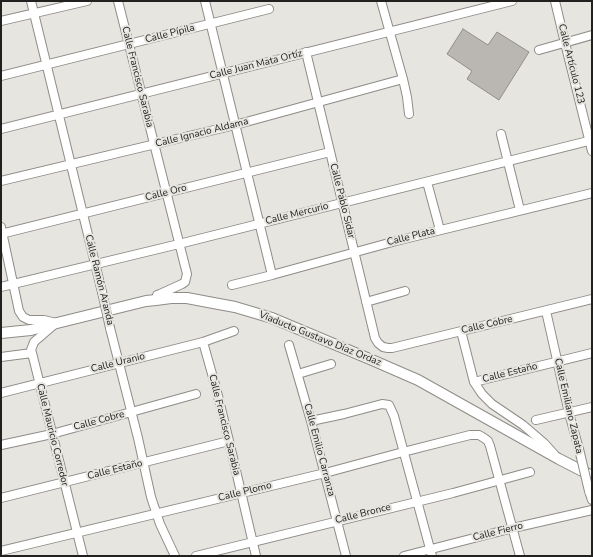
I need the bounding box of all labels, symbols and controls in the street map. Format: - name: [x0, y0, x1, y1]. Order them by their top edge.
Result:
- street label: Calle Pípila: [144, 22, 196, 46]
- street label: Calle Artículo 123: [555, 23, 587, 105]
- street label: Calle Francisco Sarabia: [119, 25, 155, 129]
- street label: Calle Juan Mata Ortíz: [208, 48, 304, 82]
- street label: Calle Ignacio Aldama: [154, 116, 250, 150]
- street label: Calle Pablo Sidar: [327, 162, 357, 240]
- street label: Calle Oro: [144, 182, 188, 204]
- street label: Calle Mercurio: [264, 200, 330, 228]
- street label: Calle Plata: [386, 225, 436, 249]
- street label: Calle Ramón Aranda: [82, 233, 116, 327]
- street label: Viaducto Gustavo Díaz Ordaz: [257, 309, 383, 369]
- street label: Calle Cobre: [460, 313, 514, 337]
- street label: Calle Uranio: [90, 350, 146, 376]
- street label: Calle Emiliano Zapata: [551, 357, 585, 455]
- street label: Calle Estaño: [481, 360, 539, 386]
- street label: Calle Francisco Sarabia: [206, 373, 242, 477]
- street label: Calle Mauricio Corredor: [33, 382, 71, 488]
- street label: Calle Emilio Carranza: [301, 402, 337, 498]
- street label: Calle Cobre: [72, 408, 126, 434]
- street label: Calle Estaño: [86, 457, 144, 483]
- street label: Calle Plomo: [217, 480, 273, 504]
- street label: Calle Bronce: [334, 501, 392, 527]
- street label: Calle Fierro: [472, 520, 524, 544]

